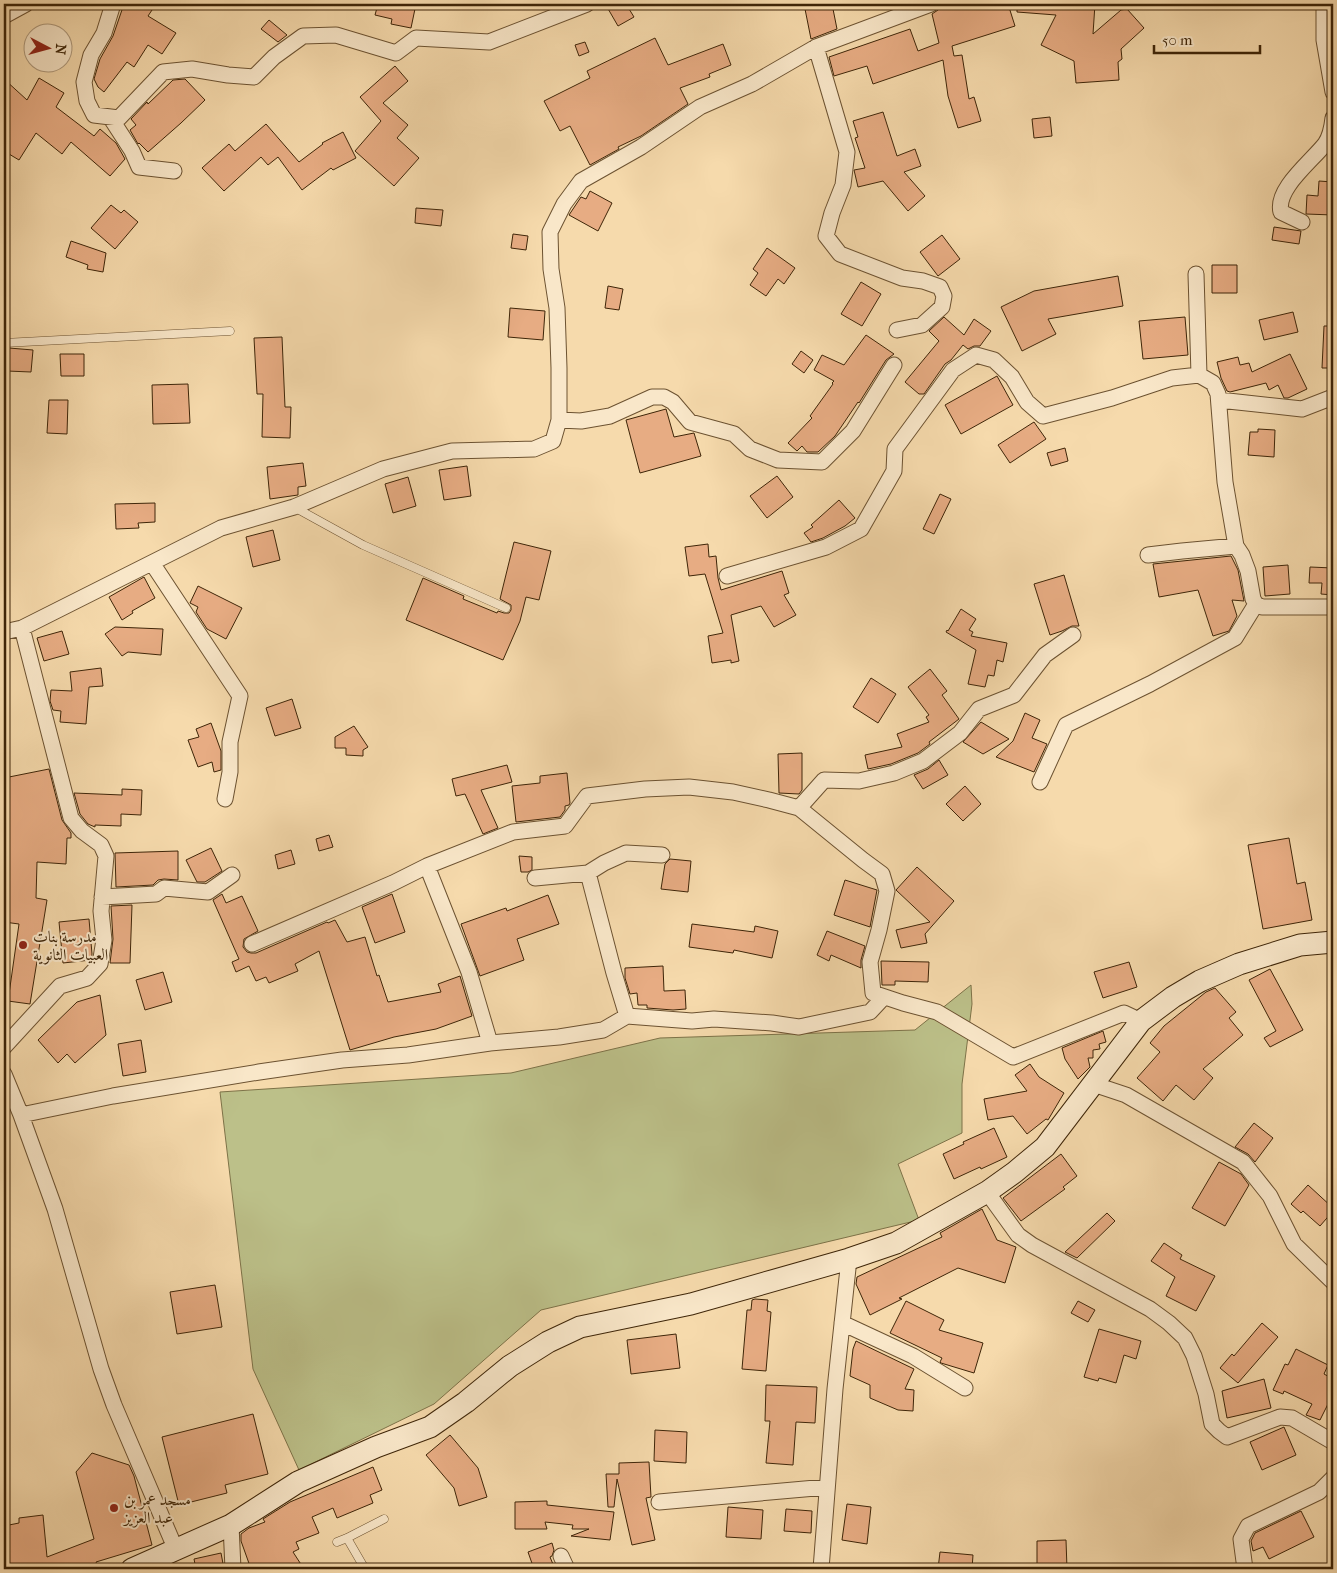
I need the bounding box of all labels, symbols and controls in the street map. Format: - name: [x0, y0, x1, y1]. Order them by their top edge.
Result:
- north arrow: [22, 22, 72, 72]
- scale bar: [1154, 22, 1261, 54]
- text: 50 m: [1162, 31, 1193, 49]
- text: N: [51, 43, 69, 56]
- place label: مدرسة بنات العبيات الثانوية: [33, 927, 108, 965]
- marker: مدرسة بنات العبيات الثانوية: [17, 939, 29, 951]
- place label: مسجد عمر بن عبد العزيز: [122, 1490, 191, 1528]
- marker: مسجد عمر بن عبد العزيز: [108, 1502, 120, 1514]

